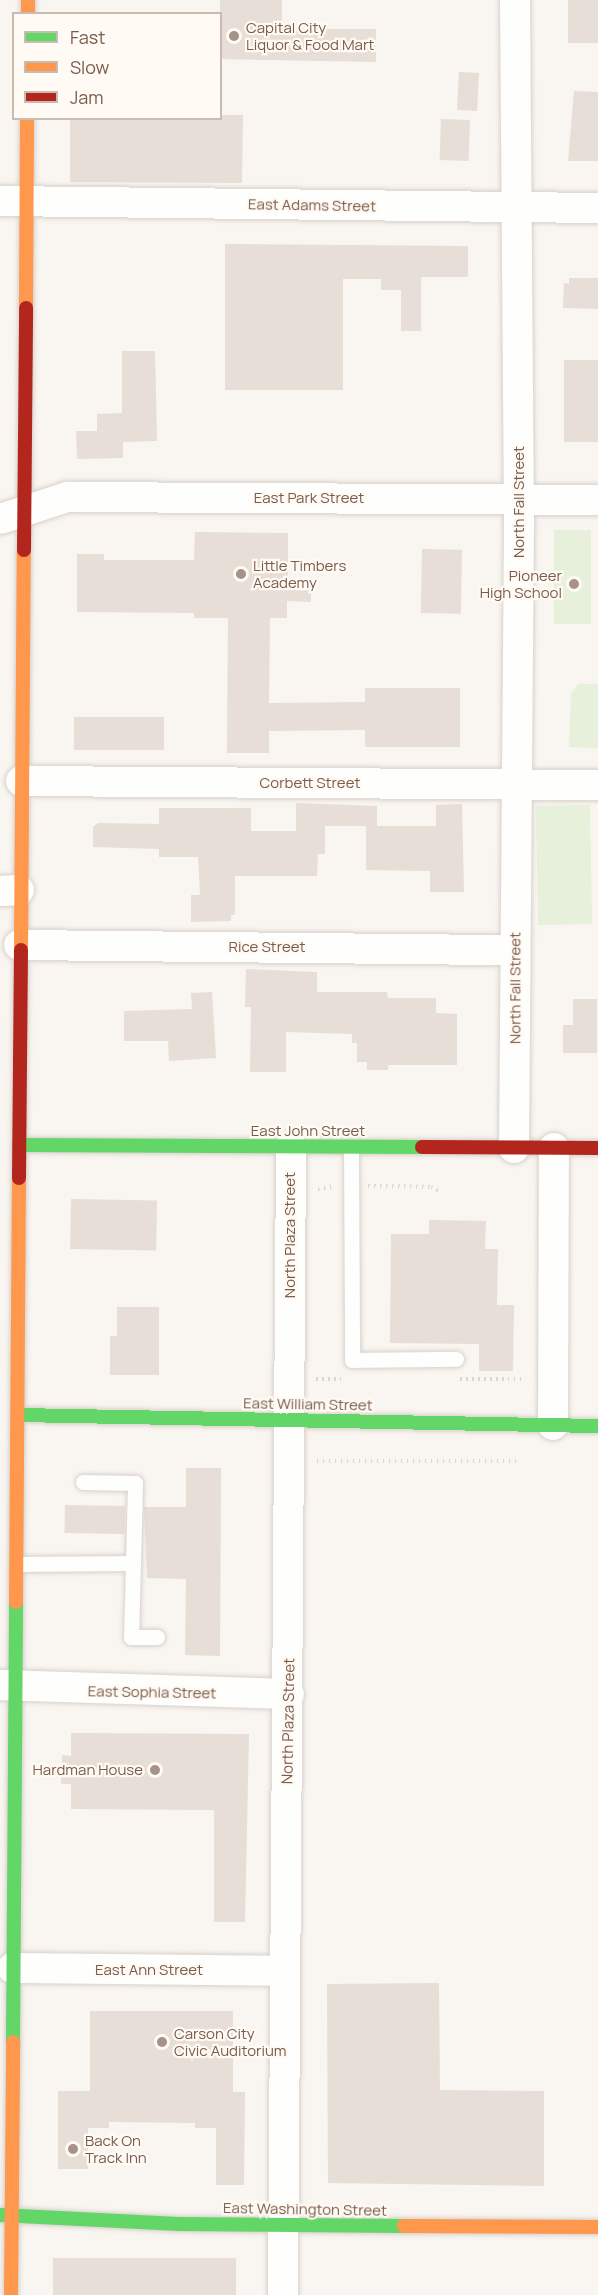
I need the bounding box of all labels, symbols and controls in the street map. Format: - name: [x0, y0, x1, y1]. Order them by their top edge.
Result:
- legend: [12, 12, 222, 120]
- place label: Capital City Liquor & Food Mart: [246, 18, 374, 53]
- text: Fast: [70, 25, 105, 49]
- marker: Capital City Liquor & Food Mart: [227, 29, 241, 43]
- text: Slow: [70, 55, 109, 79]
- text: Jam: [70, 85, 104, 109]
- street label: East Adams Street: [248, 195, 376, 215]
- street label: North Fall Street: [510, 446, 528, 558]
- street label: East Park Street: [254, 489, 364, 507]
- place label: Little Timbers Academy: [253, 556, 346, 591]
- place label: Pioneer High School: [480, 566, 562, 601]
- marker: Little Timbers Academy: [234, 567, 248, 581]
- marker: Pioneer High School: [567, 577, 581, 591]
- street label: Corbett Street: [260, 774, 360, 792]
- street label: North Fall Street: [506, 932, 524, 1044]
- street label: Rice Street: [229, 938, 305, 956]
- street label: East John Street: [251, 1122, 365, 1140]
- street label: North Plaza Street: [281, 1172, 299, 1298]
- street label: East William Street: [243, 1394, 373, 1414]
- street label: North Plaza Street: [278, 1658, 298, 1784]
- street label: East Sophia Street: [88, 1682, 216, 1702]
- place label: Hardman House: [33, 1761, 143, 1779]
- marker: Hardman House: [148, 1763, 162, 1777]
- street label: East Ann Street: [95, 1961, 203, 1979]
- place label: Carson City Civic Auditorium: [174, 2024, 287, 2059]
- marker: Carson City Civic Auditorium: [155, 2035, 169, 2049]
- place label: Back On Track Inn: [85, 2131, 147, 2166]
- marker: Back On Track Inn: [66, 2142, 80, 2156]
- street label: East Washington Street: [223, 2199, 387, 2219]

